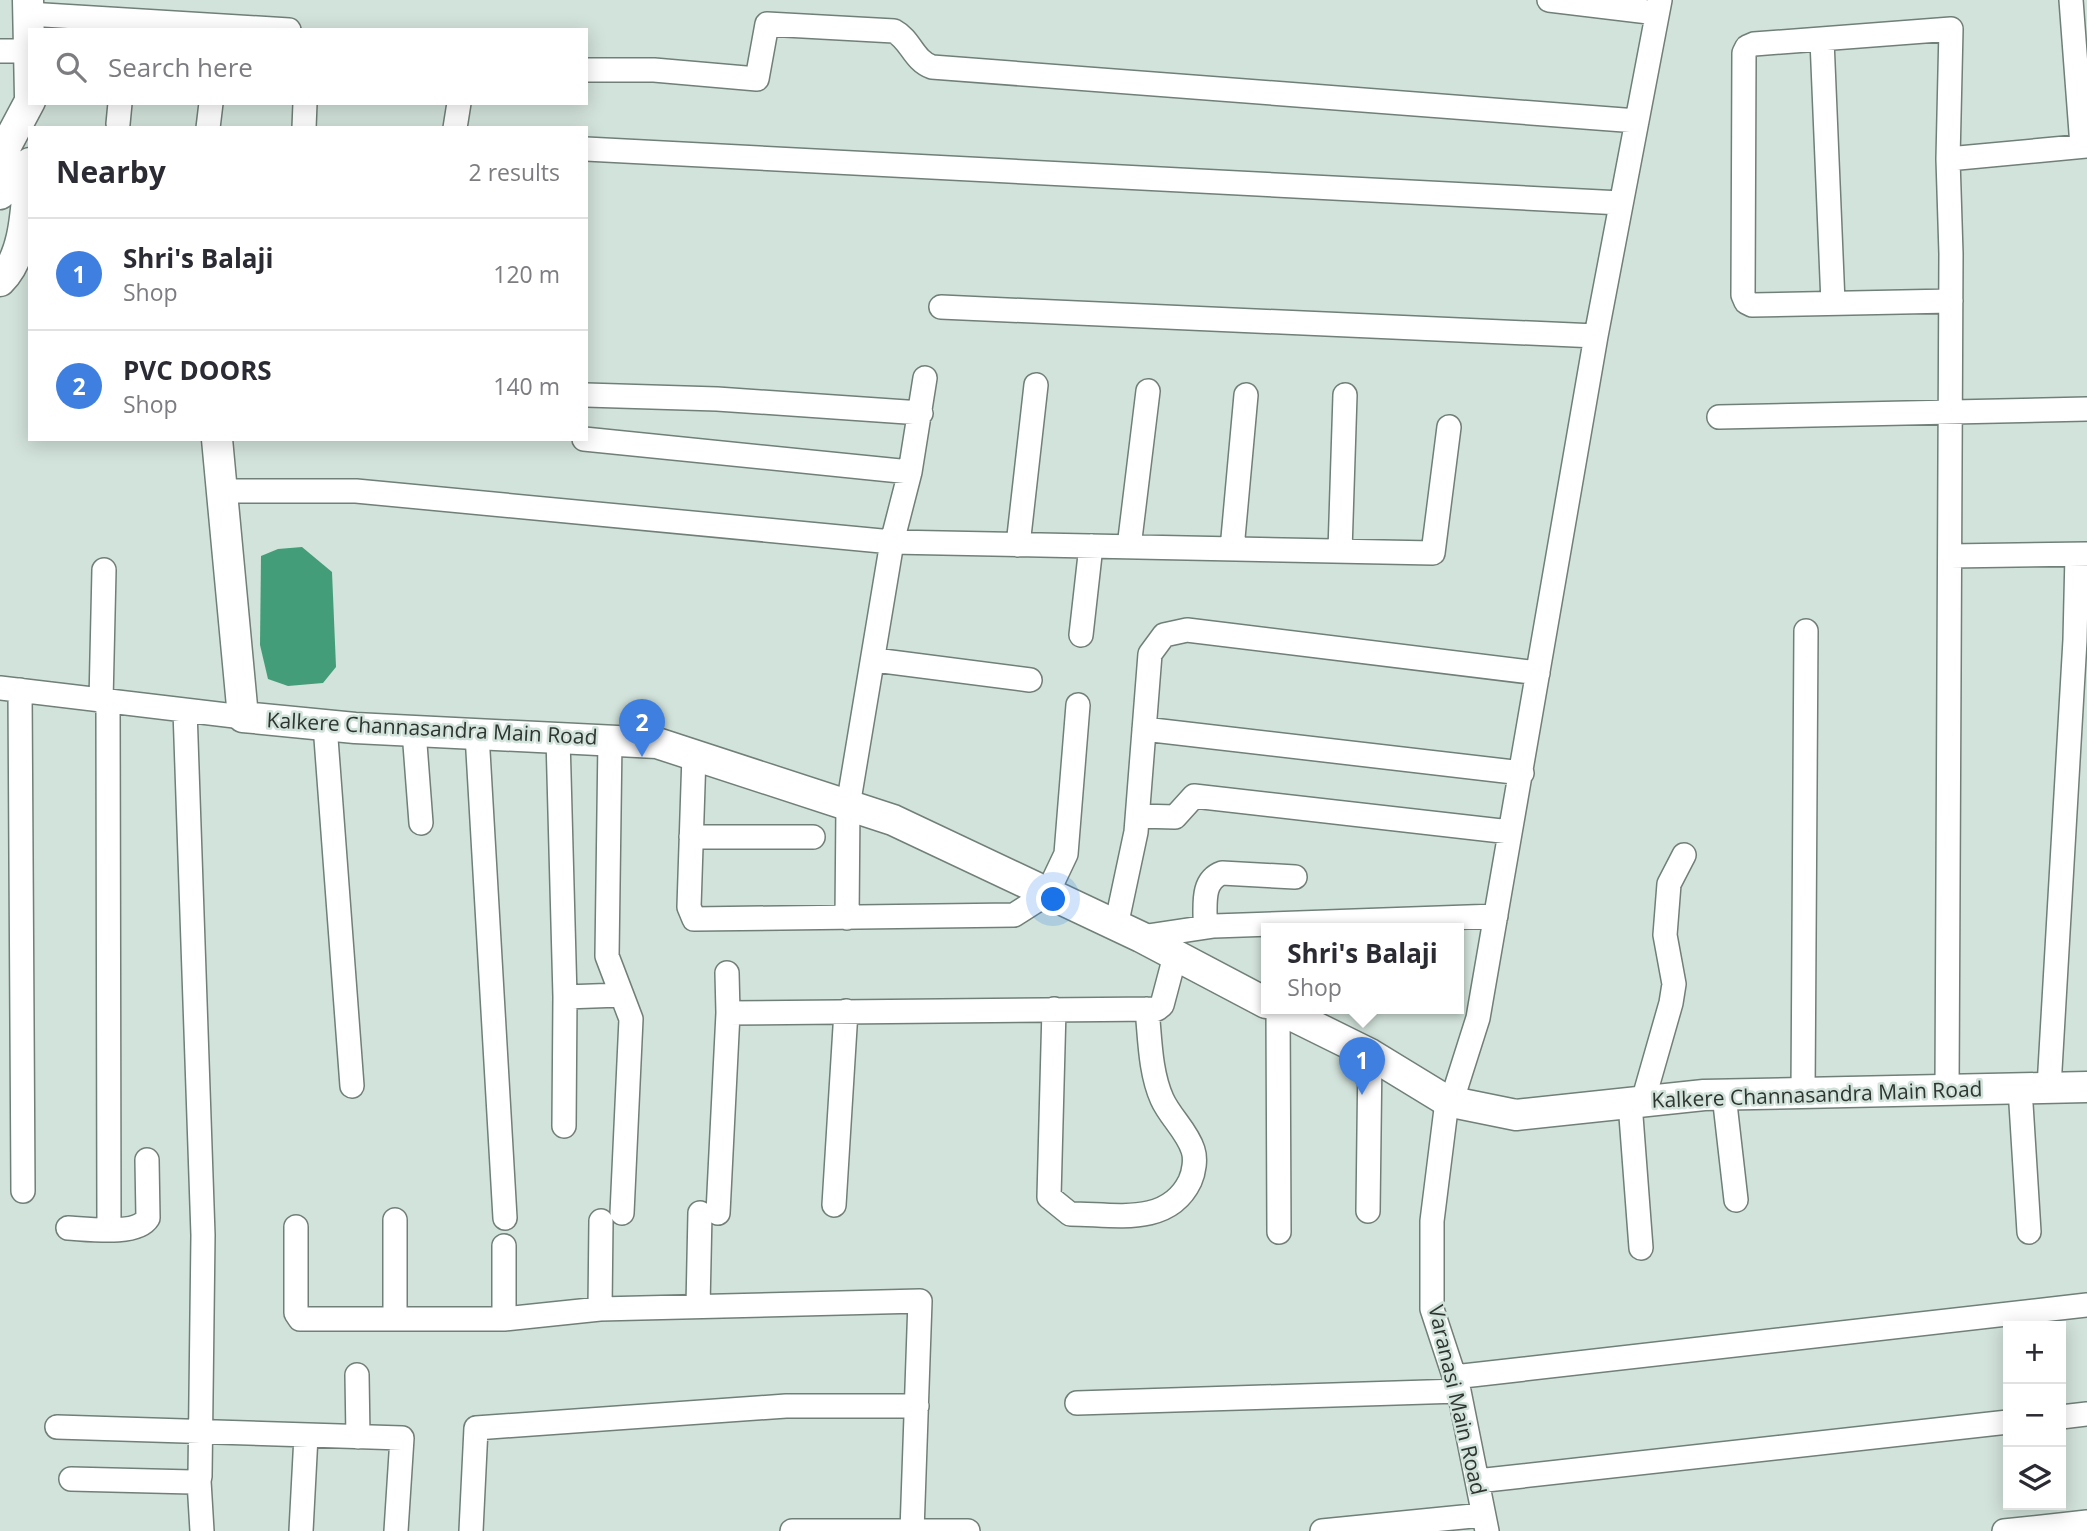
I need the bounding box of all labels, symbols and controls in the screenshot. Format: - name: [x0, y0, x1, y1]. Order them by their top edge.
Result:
- search box: [28, 28, 588, 105]
- icon: search: [52, 48, 90, 86]
- text: Search here: [108, 49, 253, 85]
- text: Nearby: [56, 151, 166, 192]
- text: 2 results: [469, 156, 560, 188]
- text: Shri's Balaji: [123, 240, 273, 276]
- text: 1: [72, 258, 86, 290]
- text: 120 m: [493, 258, 560, 290]
- text: Shop: [123, 276, 178, 308]
- text: PVC DOORS: [123, 352, 272, 388]
- text: 2: [72, 370, 86, 402]
- text: 140 m: [493, 370, 560, 402]
- text: Shop: [123, 388, 178, 420]
- pin: 2: [619, 699, 665, 757]
- street label: Kalkere Channasandra Main Road: [266, 705, 598, 751]
- your location: [1036, 882, 1070, 916]
- popup: [1261, 923, 1464, 1014]
- text: Shri's Balaji: [1287, 935, 1438, 971]
- text: Shop: [1287, 971, 1342, 1003]
- pin: 1: [1339, 1037, 1385, 1095]
- street label: Kalkere Channasandra Main Road: [1651, 1074, 1983, 1114]
- street label: Varanasi Main Road: [1423, 1302, 1493, 1497]
- map controls: [2003, 1321, 2066, 1510]
- button: +: [2003, 1321, 2066, 1384]
- button: −: [2003, 1384, 2066, 1447]
- button: layers: [2003, 1447, 2066, 1510]

